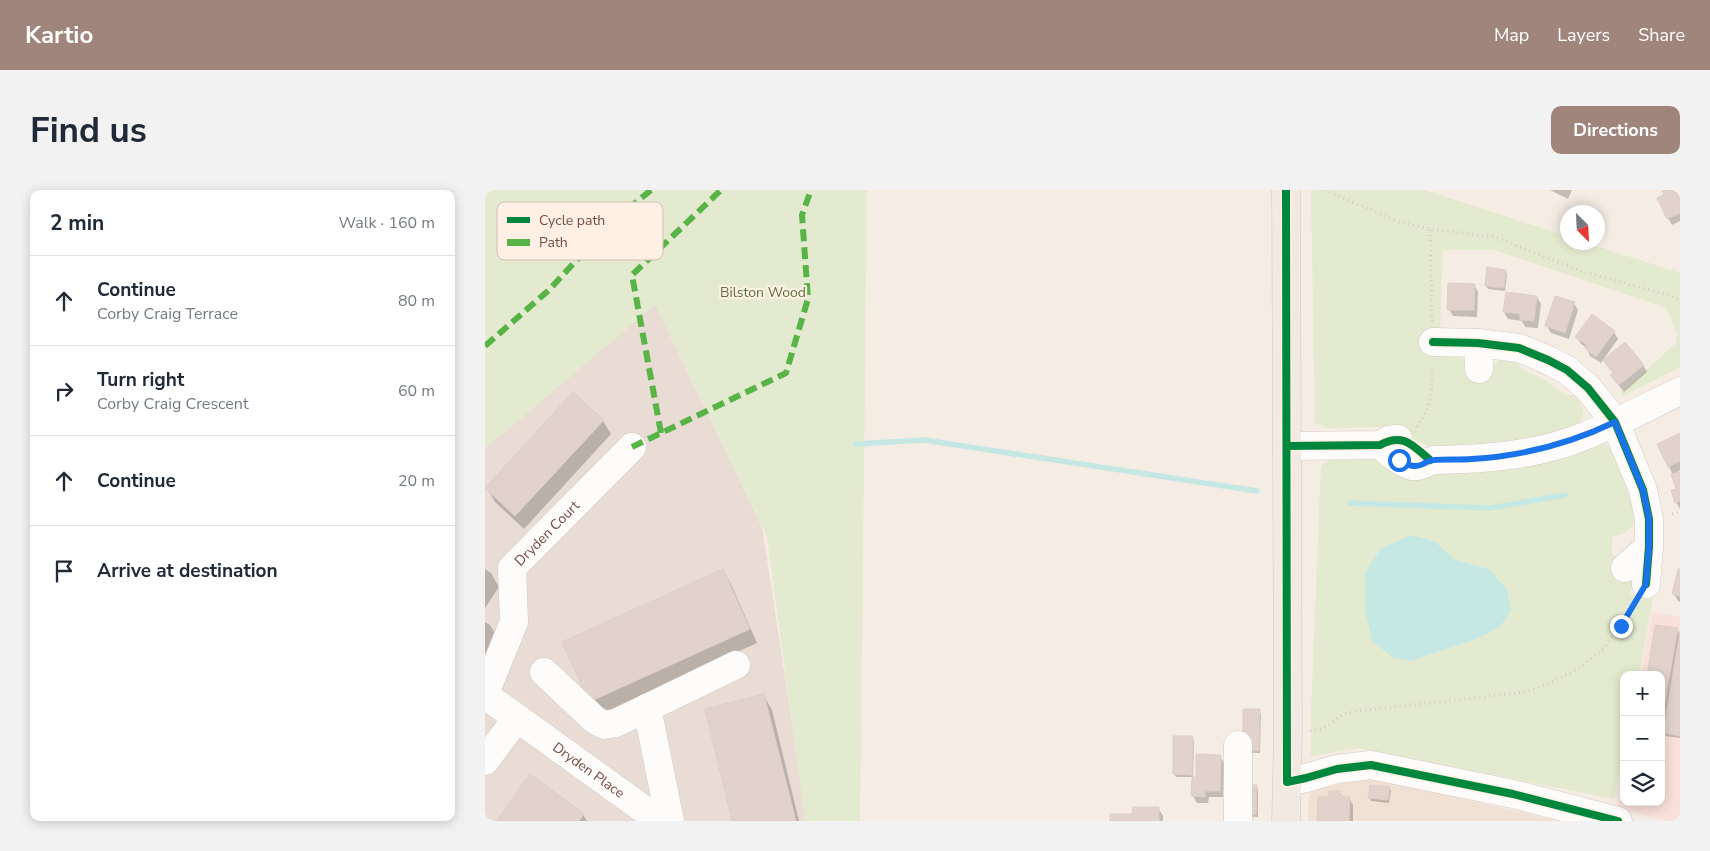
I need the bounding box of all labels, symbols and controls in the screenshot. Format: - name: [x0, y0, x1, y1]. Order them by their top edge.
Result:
- text: Kartio: [25, 19, 93, 51]
- text: Map: [1494, 23, 1529, 47]
- text: Layers: [1557, 23, 1610, 47]
- text: Share: [1638, 23, 1685, 47]
- button: Directions: [1551, 106, 1680, 154]
- text: Find us: [30, 107, 147, 154]
- legend: [497, 202, 663, 260]
- north arrow: [1560, 205, 1605, 250]
- text: 2 min: [50, 209, 104, 237]
- text: Cycle path: [539, 211, 605, 230]
- text: Walk · 160 m: [339, 212, 435, 234]
- text: Path: [539, 233, 568, 252]
- text: Continue: [97, 277, 176, 303]
- park label: Bilston Wood: [720, 283, 806, 302]
- icon: ahead: [50, 287, 78, 315]
- text: 80 m: [398, 290, 435, 312]
- text: Corby Craig Terrace: [97, 303, 238, 325]
- text: Turn right: [97, 367, 184, 393]
- icon: right: [50, 377, 78, 405]
- text: 60 m: [398, 380, 435, 402]
- text: Corby Craig Crescent: [97, 393, 249, 415]
- route start: [1388, 449, 1411, 472]
- icon: ahead: [50, 467, 78, 495]
- text: Continue: [97, 468, 176, 494]
- text: 20 m: [398, 470, 435, 492]
- street label: Dryden Court: [510, 496, 584, 570]
- icon: arrive: [50, 557, 78, 585]
- text: Arrive at destination: [97, 558, 278, 584]
- route end: [1610, 615, 1633, 638]
- map controls: [1620, 671, 1665, 806]
- button: +: [1620, 671, 1665, 716]
- button: −: [1620, 716, 1665, 761]
- street label: Dryden Place: [549, 738, 628, 803]
- button: layers: [1620, 761, 1665, 806]

